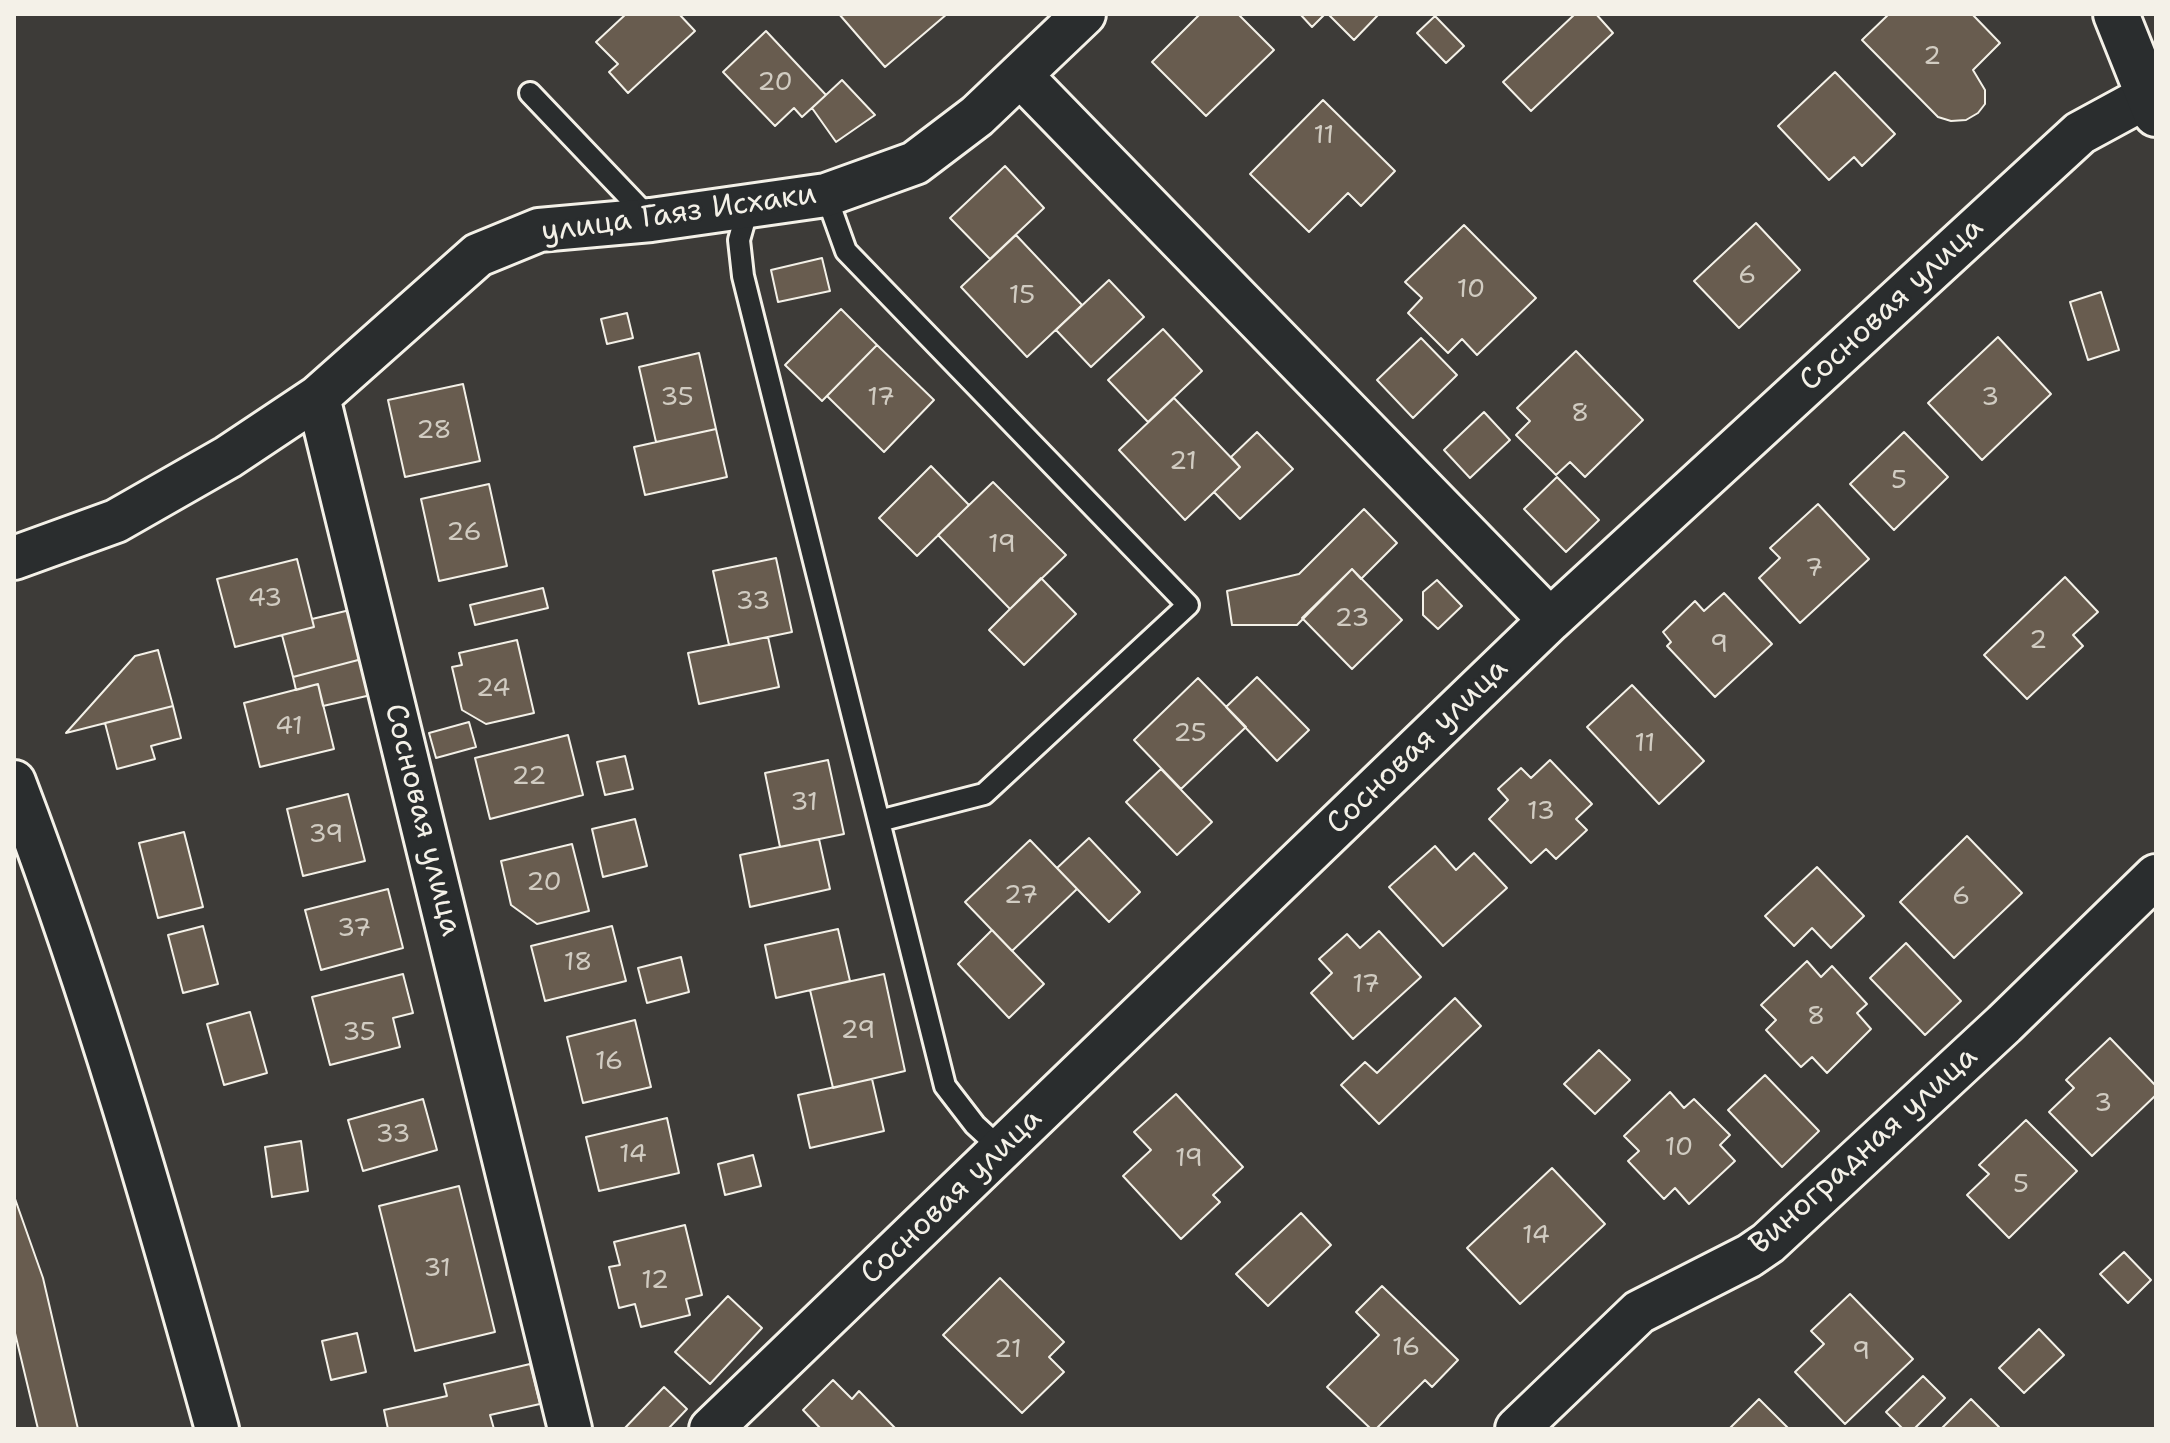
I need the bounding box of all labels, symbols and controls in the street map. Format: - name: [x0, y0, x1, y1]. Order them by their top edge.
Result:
- house number: 2: [1923, 41, 1941, 73]
- house number: 20: [757, 67, 793, 99]
- house number: 11: [1314, 120, 1334, 152]
- street label: улица Гаяз Исхаки: [539, 177, 819, 251]
- street label: Сосновая улица: [1793, 211, 1991, 399]
- house number: 6: [1738, 260, 1756, 292]
- house number: 10: [1457, 274, 1485, 306]
- house number: 15: [1009, 280, 1035, 312]
- house number: 35: [660, 382, 694, 414]
- house number: 17: [867, 382, 895, 414]
- house number: 3: [1981, 382, 1999, 414]
- house number: 8: [1571, 398, 1589, 430]
- house number: 28: [416, 415, 452, 447]
- house number: 21: [1169, 446, 1197, 478]
- house number: 5: [1891, 465, 1907, 497]
- house number: 26: [446, 517, 482, 549]
- house number: 19: [988, 529, 1016, 561]
- house number: 7: [1805, 553, 1823, 585]
- house number: 43: [248, 583, 282, 615]
- house number: 33: [736, 586, 770, 618]
- house number: 23: [1334, 603, 1370, 635]
- house number: 2: [2029, 625, 2047, 657]
- house number: 9: [1710, 629, 1728, 661]
- street label: Сосновая улица: [1320, 651, 1516, 843]
- house number: 24: [476, 673, 510, 705]
- street label: Сосновая улица: [376, 700, 468, 940]
- house number: 41: [275, 711, 303, 743]
- house number: 25: [1173, 718, 1207, 750]
- house number: 11: [1635, 728, 1655, 760]
- house number: 22: [511, 761, 547, 793]
- house number: 31: [790, 787, 818, 819]
- house number: 13: [1527, 796, 1555, 828]
- house number: 39: [309, 819, 343, 851]
- house number: 20: [526, 867, 562, 899]
- house number: 27: [1004, 880, 1038, 912]
- house number: 6: [1952, 881, 1970, 913]
- house number: 37: [337, 913, 371, 945]
- house number: 18: [564, 947, 592, 979]
- house number: 17: [1352, 969, 1380, 1001]
- house number: 8: [1807, 1001, 1825, 1033]
- house number: 29: [840, 1015, 876, 1047]
- house number: 35: [342, 1017, 376, 1049]
- street label: Виноградная улица: [1743, 1039, 1985, 1263]
- house number: 16: [595, 1046, 623, 1078]
- house number: 3: [2094, 1088, 2112, 1120]
- street label: Сосновая улица: [854, 1101, 1050, 1293]
- house number: 33: [376, 1119, 410, 1151]
- house number: 10: [1665, 1132, 1693, 1164]
- house number: 14: [619, 1139, 647, 1171]
- house number: 19: [1175, 1143, 1203, 1175]
- house number: 5: [2013, 1169, 2029, 1201]
- house number: 14: [1522, 1220, 1550, 1252]
- house number: 31: [423, 1253, 451, 1285]
- house number: 12: [641, 1265, 669, 1297]
- house number: 16: [1392, 1332, 1420, 1364]
- house number: 21: [994, 1334, 1022, 1366]
- house number: 9: [1852, 1336, 1870, 1368]

